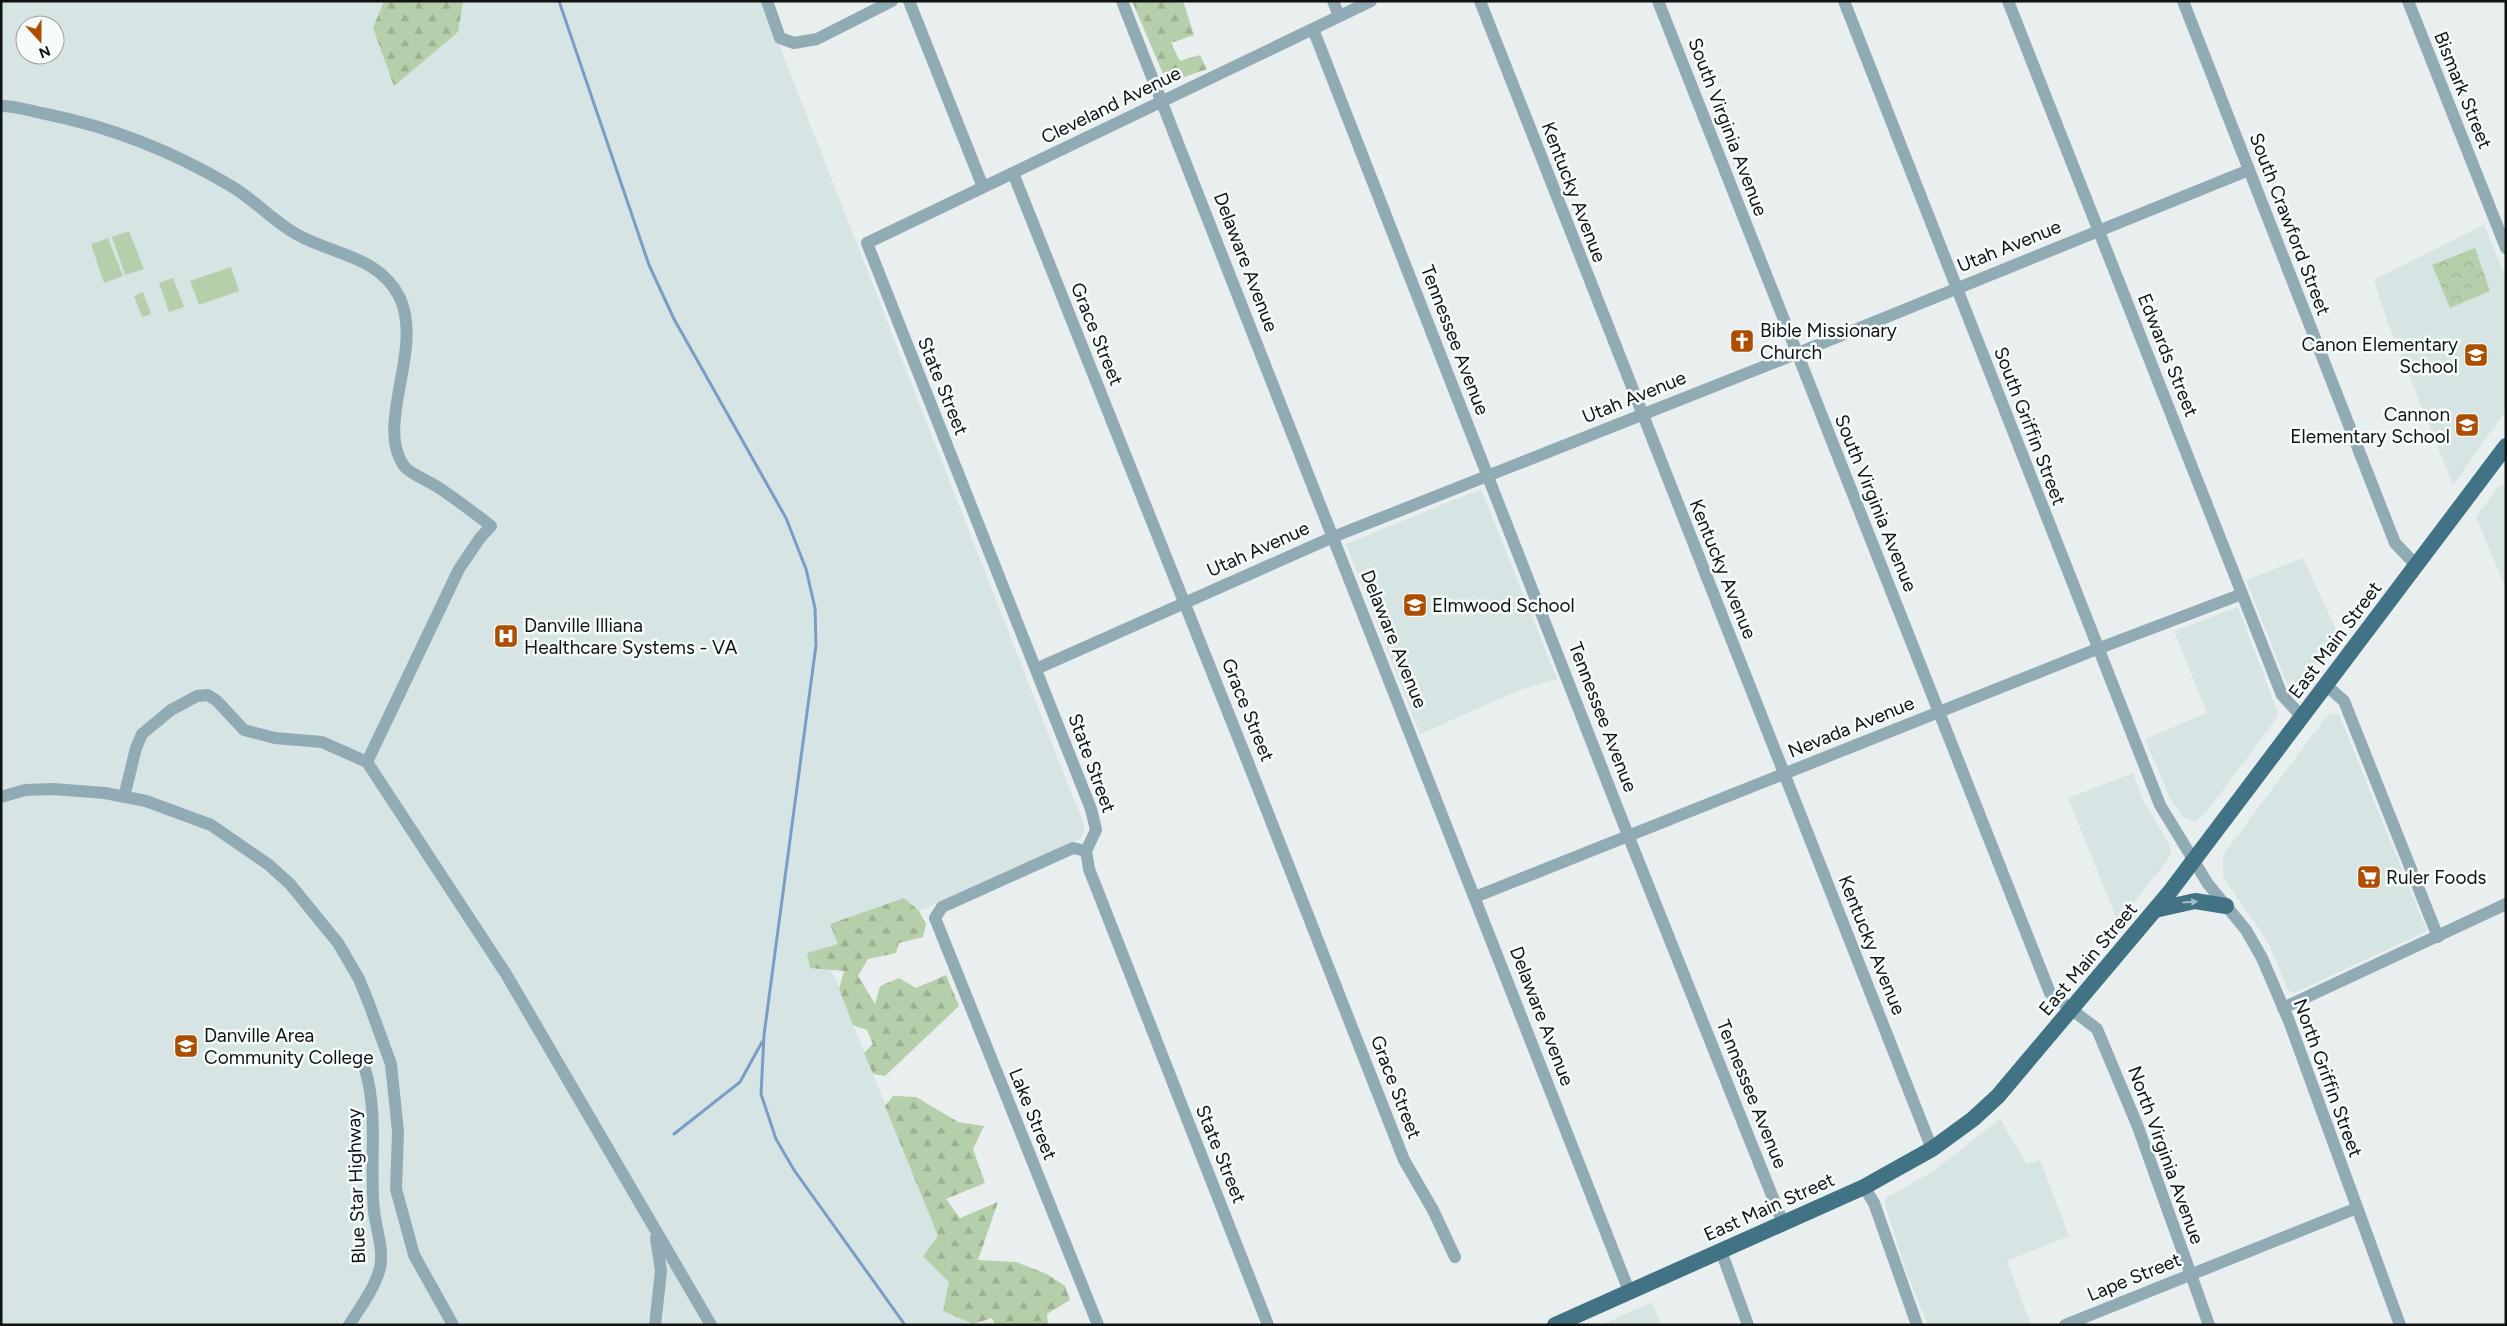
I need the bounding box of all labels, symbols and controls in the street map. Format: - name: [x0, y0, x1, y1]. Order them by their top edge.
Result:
- north arrow: [15, 15, 65, 65]
- street label: Bismark Street: [2429, 28, 2497, 152]
- street label: South Virginia Avenue: [1683, 35, 1773, 219]
- text: N: [36, 42, 53, 62]
- street label: Cleveland Avenue: [1037, 61, 1185, 149]
- street label: Kentucky Avenue: [1537, 119, 1611, 265]
- street label: South Crawford Street: [2245, 129, 2335, 319]
- street label: Delaware Avenue: [1209, 189, 1283, 335]
- street label: Utah Avenue: [1954, 215, 2064, 277]
- street label: Tennessee Avenue: [1416, 262, 1494, 418]
- street label: Grace Street: [1066, 279, 1128, 389]
- street label: Edwards Street: [2133, 290, 2203, 420]
- place label: Bible Missionary Church: [1760, 319, 1897, 364]
- church icon: Bible Missionary Church: [1729, 328, 1755, 354]
- place label: Canon Elementary School: [2302, 333, 2458, 378]
- street label: State Street: [913, 334, 973, 438]
- school or university icon: Canon Elementary School: [2463, 342, 2489, 368]
- street label: South Griffin Street: [1989, 343, 2071, 509]
- street label: Utah Avenue: [1579, 366, 1689, 428]
- place label: Cannon Elementary School: [2290, 403, 2450, 448]
- street label: South Virginia Avenue: [1830, 411, 1922, 595]
- school or university icon: Cannon Elementary School: [2454, 412, 2480, 438]
- street label: Kentucky Avenue: [1684, 496, 1762, 642]
- street label: Utah Avenue: [1203, 516, 1313, 582]
- street label: Delaware Avenue: [1356, 566, 1432, 712]
- street label: East Main Street: [2284, 577, 2386, 703]
- school or university icon: Elmwood School: [1402, 592, 1428, 618]
- place label: Elmwood School: [1432, 594, 1575, 617]
- place label: Danville Illiana Healthcare Systems - VA: [524, 614, 737, 659]
- hospital icon: Danville Illiana Healthcare Systems - VA: [493, 623, 519, 649]
- street label: Tennessee Avenue: [1564, 639, 1642, 795]
- street label: Grace Street: [1217, 655, 1279, 765]
- street label: Nevada Avenue: [1785, 691, 1917, 763]
- street label: State Street: [1063, 710, 1121, 816]
- supermarket icon: Ruler Foods: [2356, 864, 2382, 890]
- place label: Ruler Foods: [2386, 866, 2487, 889]
- street label: Kentucky Avenue: [1833, 872, 1911, 1018]
- street label: East Main Street: [2034, 898, 2142, 1020]
- one-way arrow: [2183, 898, 2199, 906]
- street label: Delaware Avenue: [1505, 943, 1579, 1089]
- street label: North Griffin Street: [2289, 996, 2367, 1160]
- street label: Tennessee Avenue: [1712, 1016, 1792, 1172]
- place label: Danville Area Community College: [204, 1024, 374, 1069]
- street label: Grace Street: [1366, 1032, 1426, 1142]
- school or university icon: Danville Area Community College: [173, 1033, 199, 1059]
- street label: North Virginia Avenue: [2123, 1063, 2209, 1247]
- street label: Lake Street: [1004, 1065, 1062, 1163]
- street label: State Street: [1191, 1102, 1251, 1206]
- street label: Blue Star Highway: [342, 1108, 370, 1264]
- street label: East Main Street: [1700, 1168, 1838, 1246]
- street label: Lape Street: [2084, 1248, 2184, 1306]

